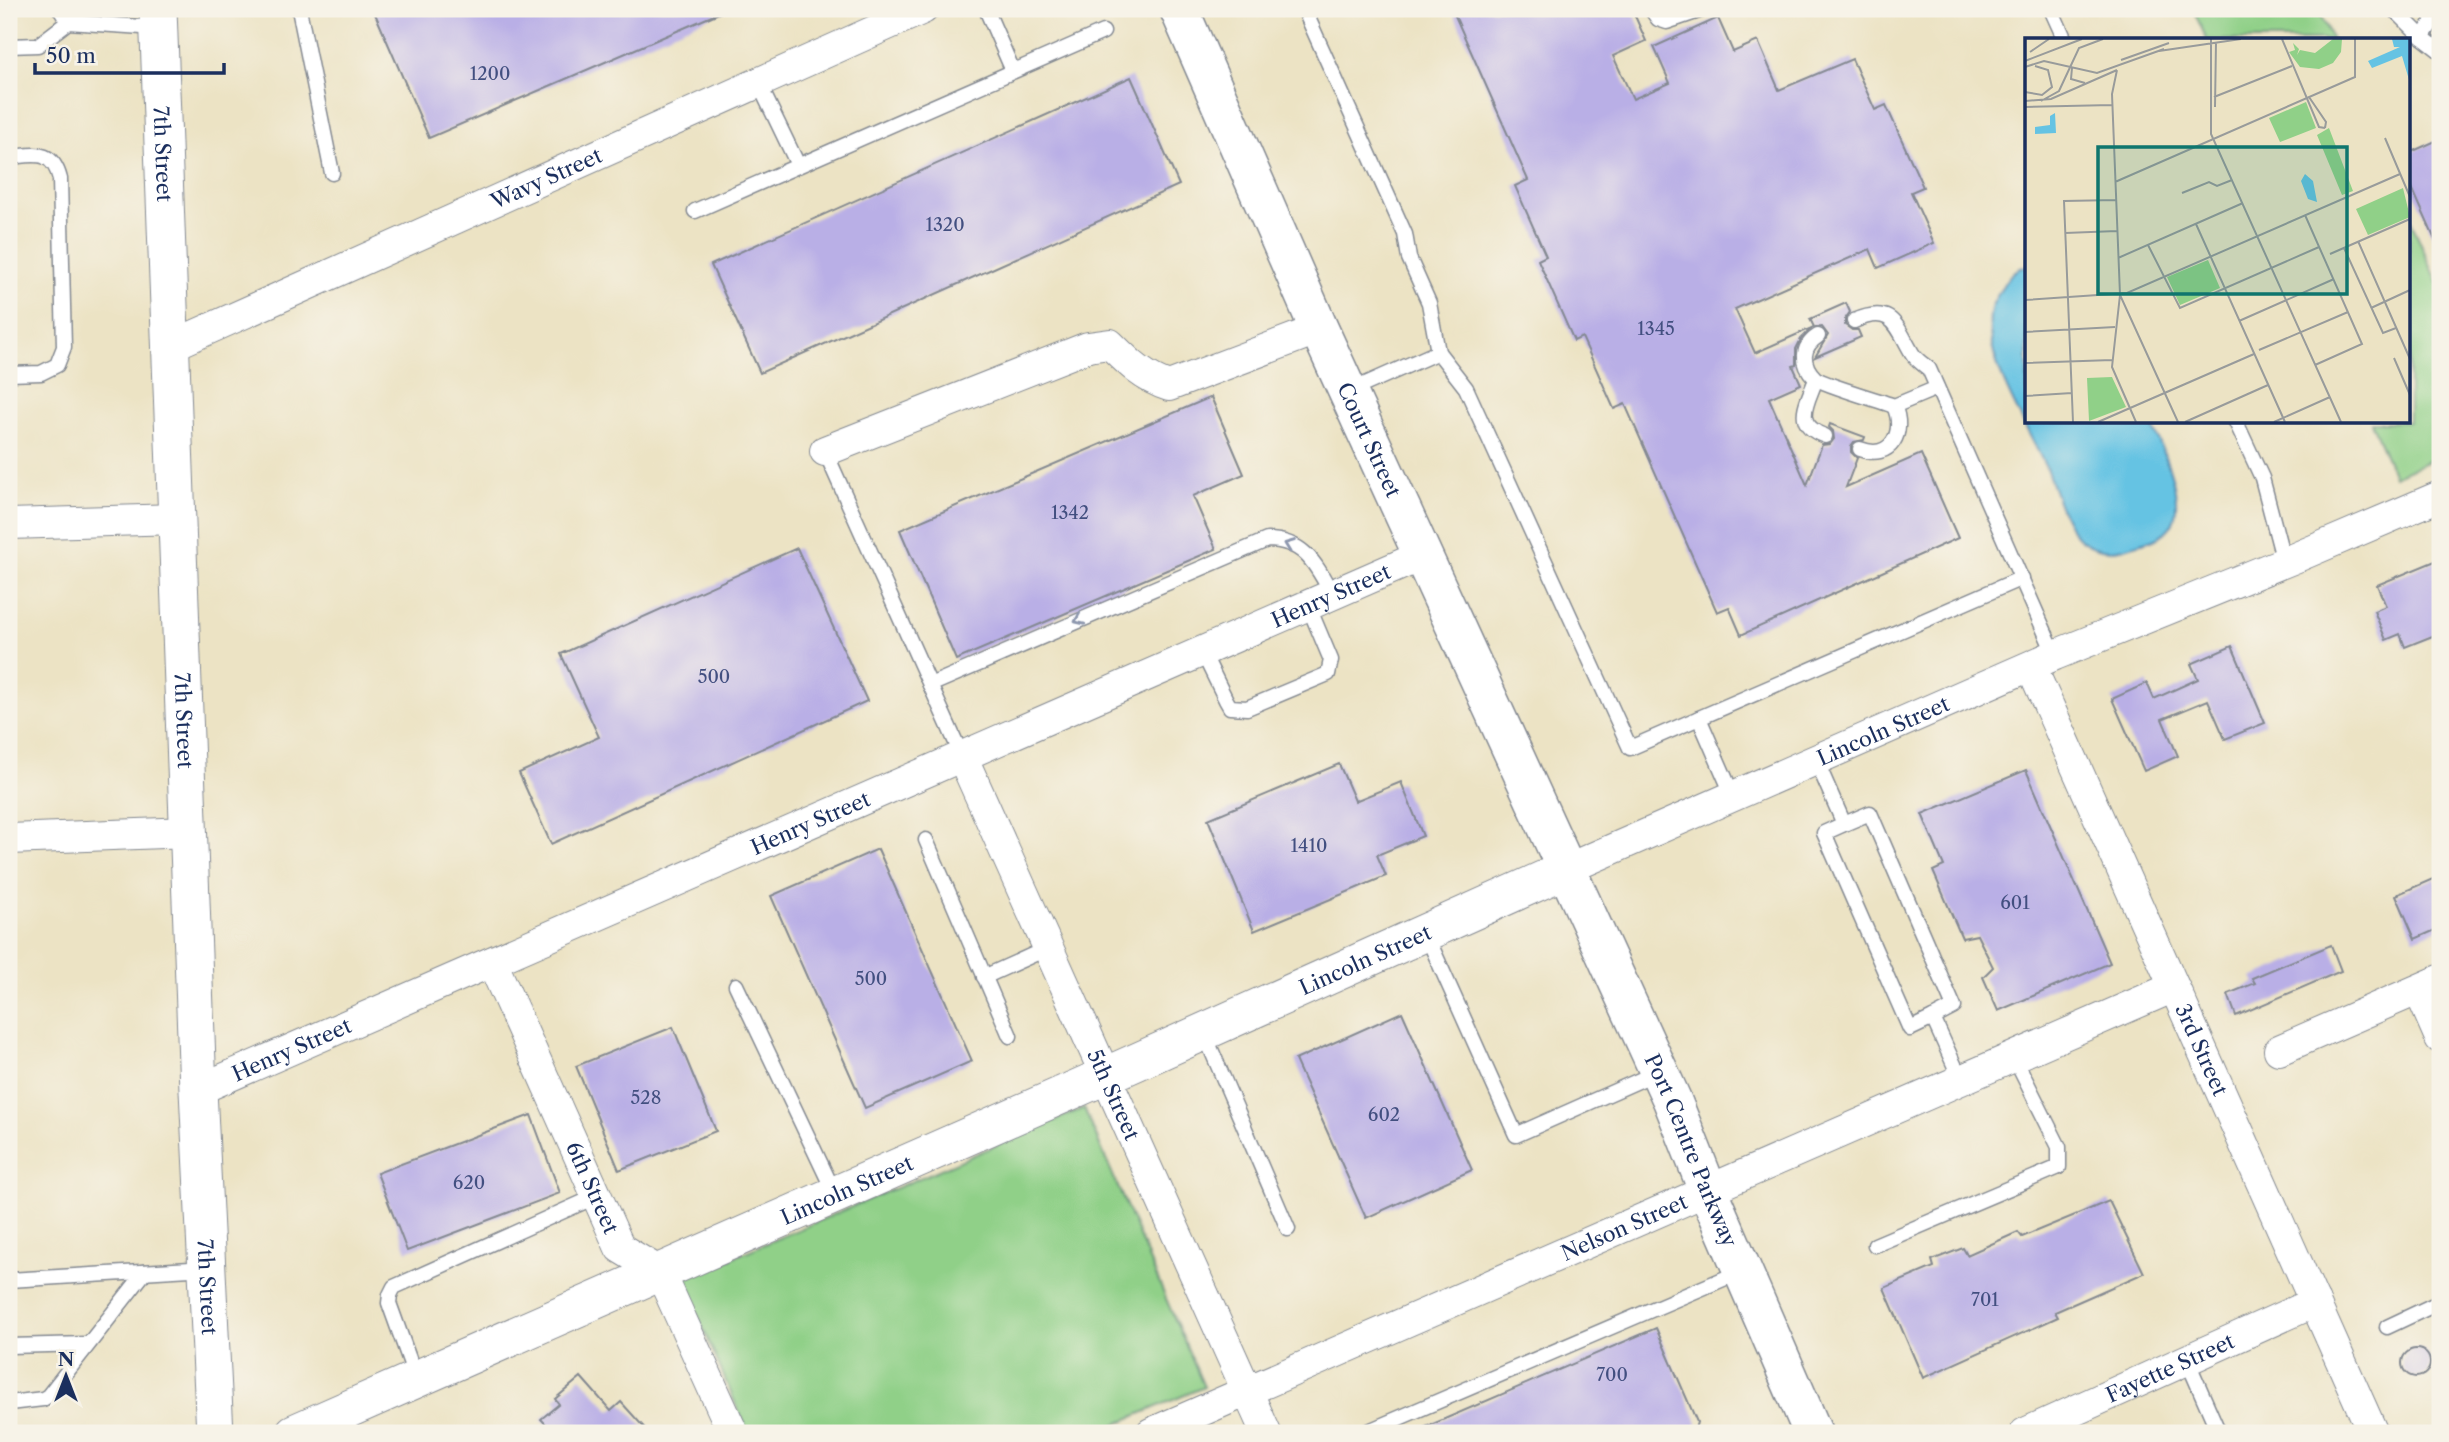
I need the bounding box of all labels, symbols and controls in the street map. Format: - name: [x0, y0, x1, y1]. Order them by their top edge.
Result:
- scale bar: [35, 32, 224, 76]
- inset map: [2025, 38, 2410, 424]
- text: 50 m: [46, 43, 96, 68]
- house number: 1200: [470, 63, 510, 85]
- street label: 7th Street: [149, 105, 178, 203]
- street label: Wavy Street: [486, 142, 606, 214]
- house number: 1320: [925, 214, 965, 236]
- house number: 1345: [1637, 318, 1675, 340]
- street label: Court Street: [1333, 378, 1407, 502]
- house number: 1342: [1051, 502, 1089, 524]
- one-way arrow: [1283, 539, 1295, 553]
- street label: Henry Street: [1267, 558, 1395, 632]
- one-way arrow: [1074, 612, 1086, 626]
- house number: 500: [698, 666, 730, 688]
- street label: 7th Street: [170, 672, 199, 770]
- street label: Lincoln Street: [1813, 690, 1953, 770]
- street label: Henry Street: [747, 785, 874, 860]
- house number: 1410: [1291, 835, 1327, 857]
- house number: 601: [2000, 892, 2030, 914]
- street label: Lincoln Street: [1295, 919, 1435, 1000]
- house number: 500: [855, 968, 887, 990]
- street label: 3rd Street: [2171, 1000, 2234, 1100]
- street label: Henry Street: [228, 1012, 355, 1086]
- street label: 5th Street: [1083, 1045, 1146, 1144]
- street label: Port Centre Parkway: [1640, 1050, 1743, 1251]
- house number: 528: [631, 1087, 661, 1109]
- house number: 602: [1368, 1104, 1400, 1126]
- street label: 6th Street: [561, 1138, 625, 1238]
- street label: Lincoln Street: [777, 1149, 917, 1230]
- house number: 620: [453, 1172, 485, 1194]
- street label: Nelson Street: [1557, 1188, 1691, 1265]
- street label: 7th Street: [193, 1238, 223, 1336]
- house number: 701: [1971, 1289, 1999, 1311]
- street label: Fayette Street: [2102, 1327, 2239, 1407]
- north arrow: [32, 1340, 102, 1410]
- text: N: [58, 1348, 74, 1371]
- house number: 700: [1596, 1364, 1628, 1386]

